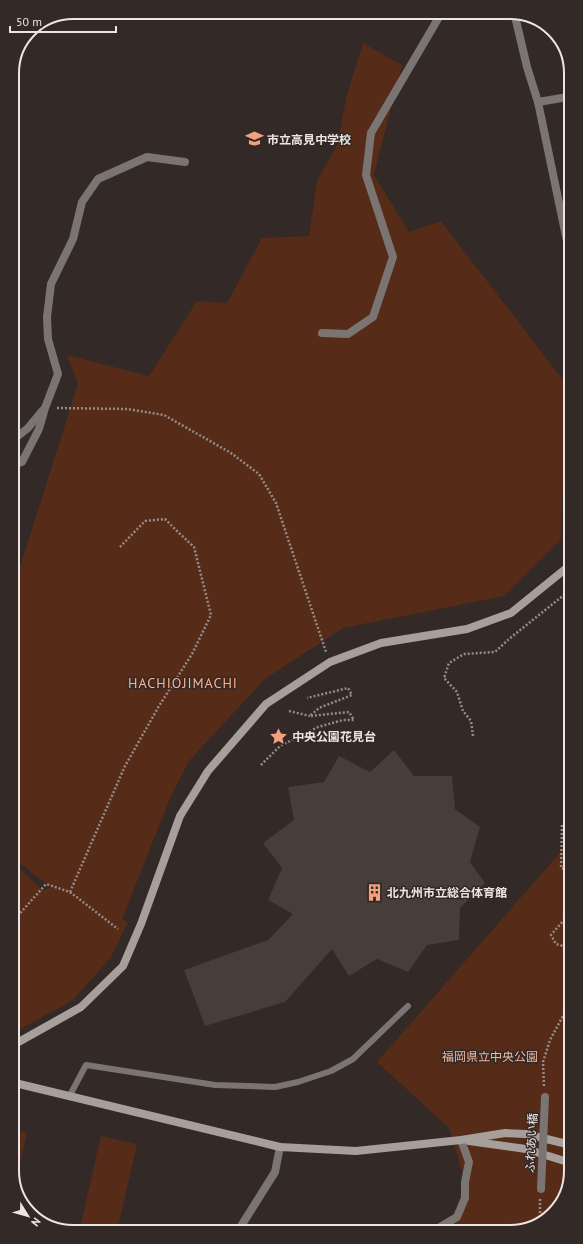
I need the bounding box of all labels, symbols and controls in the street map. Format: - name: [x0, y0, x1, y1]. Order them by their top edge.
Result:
- scale bar: [10, 8, 116, 34]
- text: 50 m: [16, 14, 42, 29]
- school or university icon: 市立高見中学校: [244, 129, 264, 149]
- place label: 市立高見中学校: [267, 132, 351, 147]
- district label: HACHIOJIMACHI: [128, 674, 238, 692]
- place icon: 中央公園花見台: [269, 726, 289, 746]
- place label: 中央公園花見台: [292, 729, 376, 744]
- building icon: 北九州市立総合体育館: [364, 882, 384, 902]
- place label: 北九州市立総合体育館: [387, 885, 507, 900]
- park label: 福岡県立中央公園: [442, 1049, 538, 1064]
- street label: ふれあい橋: [522, 1113, 540, 1173]
- north arrow: [8, 1196, 48, 1236]
- text: N: [28, 1215, 44, 1229]

